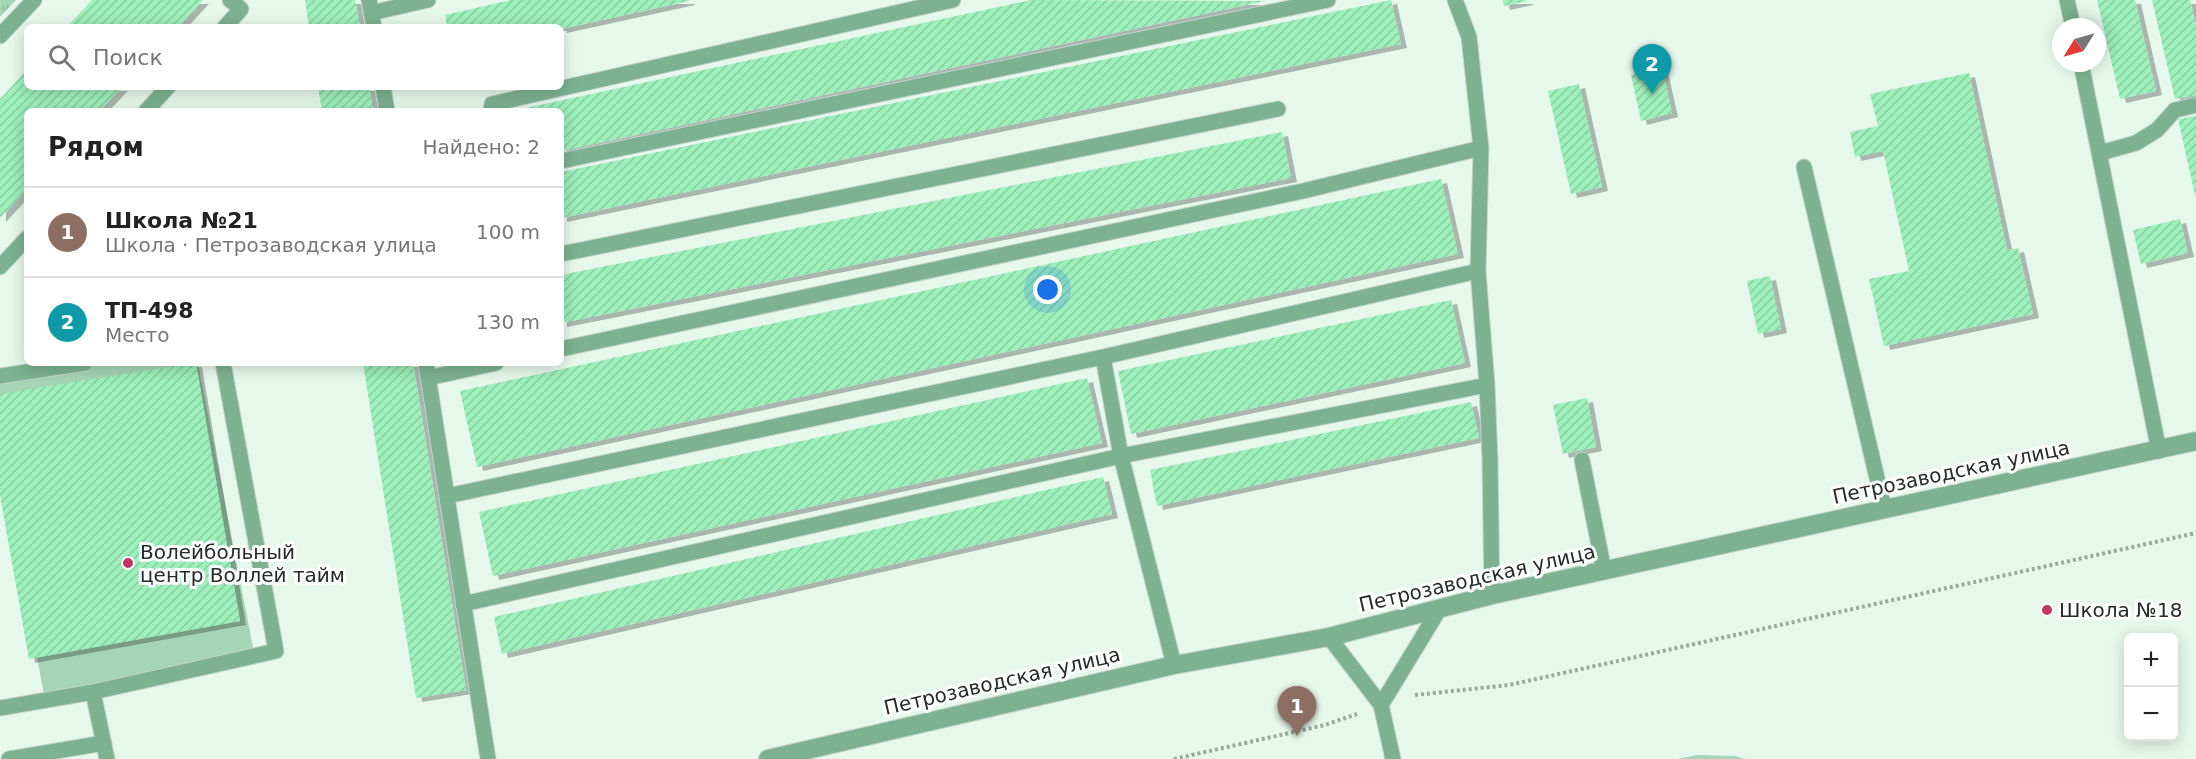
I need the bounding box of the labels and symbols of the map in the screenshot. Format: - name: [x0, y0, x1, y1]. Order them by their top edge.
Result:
- north arrow: [2052, 18, 2106, 72]
- pin: 2: [1632, 44, 1672, 94]
- your location: [1033, 275, 1062, 304]
- street label: Петрозаводская улица: [1830, 435, 2072, 509]
- street label: Петрозаводская улица: [1356, 539, 1598, 617]
- place label: Волейбольный центр Воллей тайм: [140, 540, 345, 587]
- marker: Волейбольный центр Воллей тайм: [121, 556, 135, 570]
- place label: Школа №18: [2059, 598, 2182, 622]
- marker: Школа №18: [2040, 603, 2054, 617]
- street label: Петрозаводская улица: [881, 642, 1123, 720]
- pin: 1: [1278, 686, 1316, 736]

